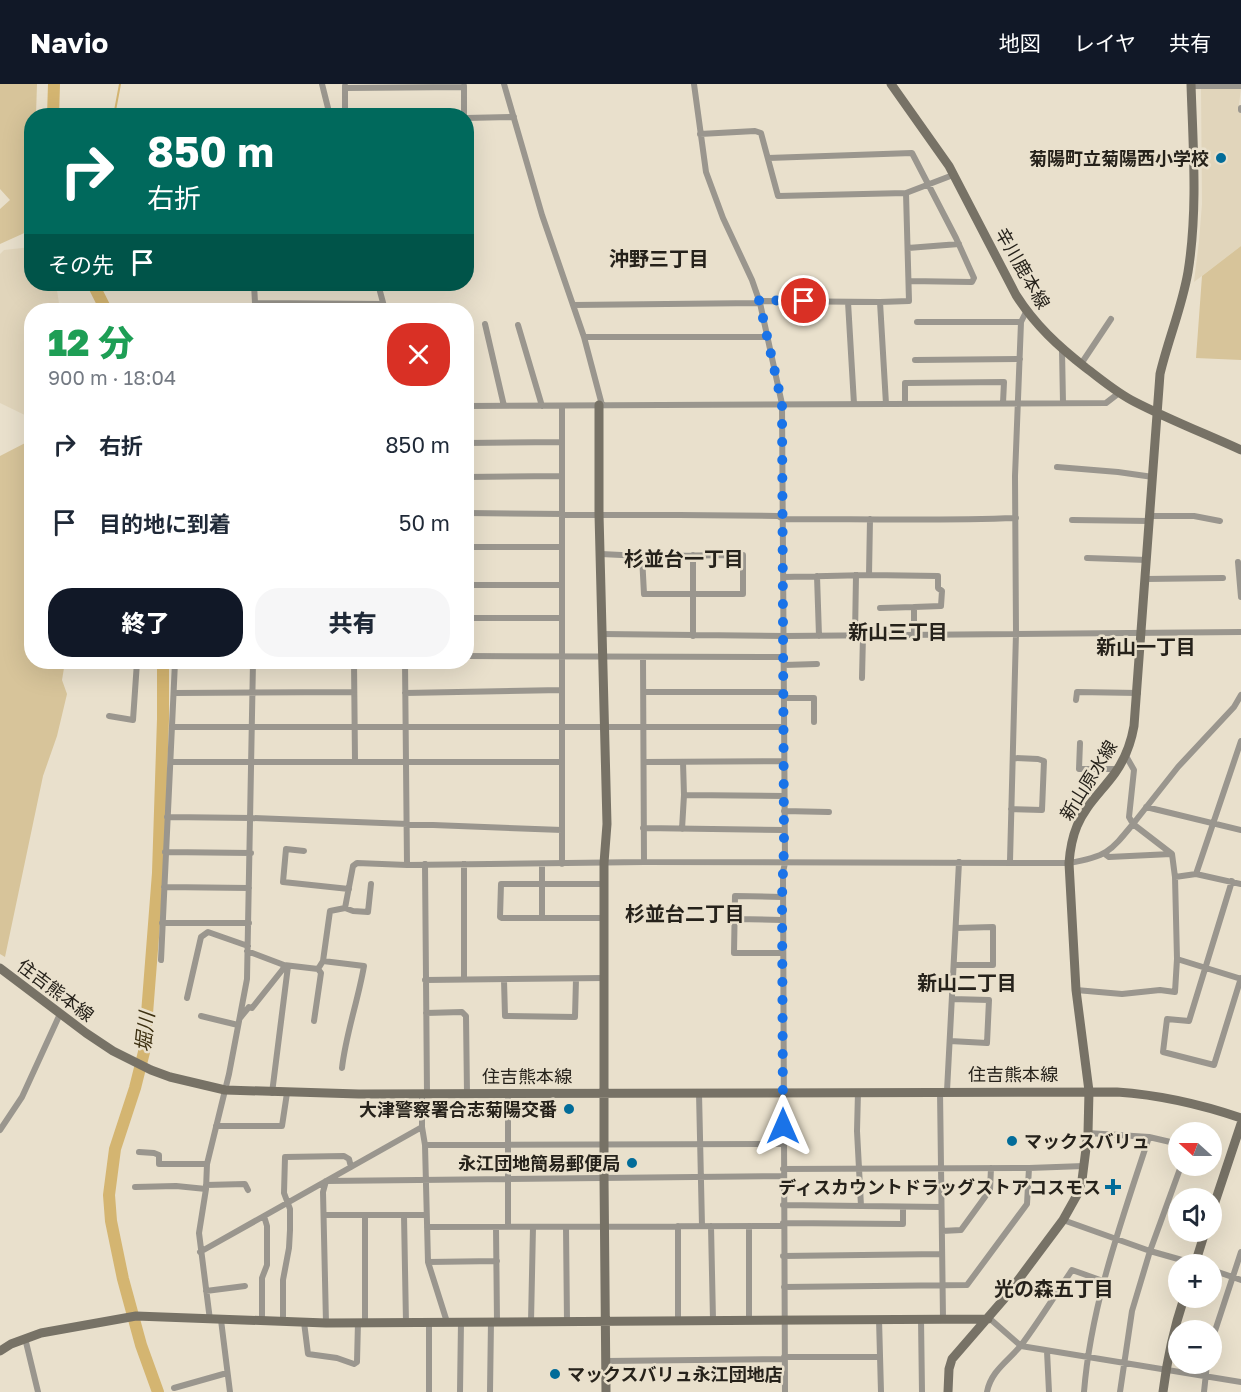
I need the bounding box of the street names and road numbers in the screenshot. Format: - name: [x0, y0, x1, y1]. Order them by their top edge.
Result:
- street label: 辛川鹿本線: [991, 224, 1055, 312]
- street label: 新山原水線: [1055, 736, 1121, 824]
- street label: 住吉熊本線: [13, 954, 99, 1026]
- street label: 住吉熊本線: [968, 1063, 1058, 1085]
- street label: 住吉熊本線: [482, 1065, 572, 1087]

